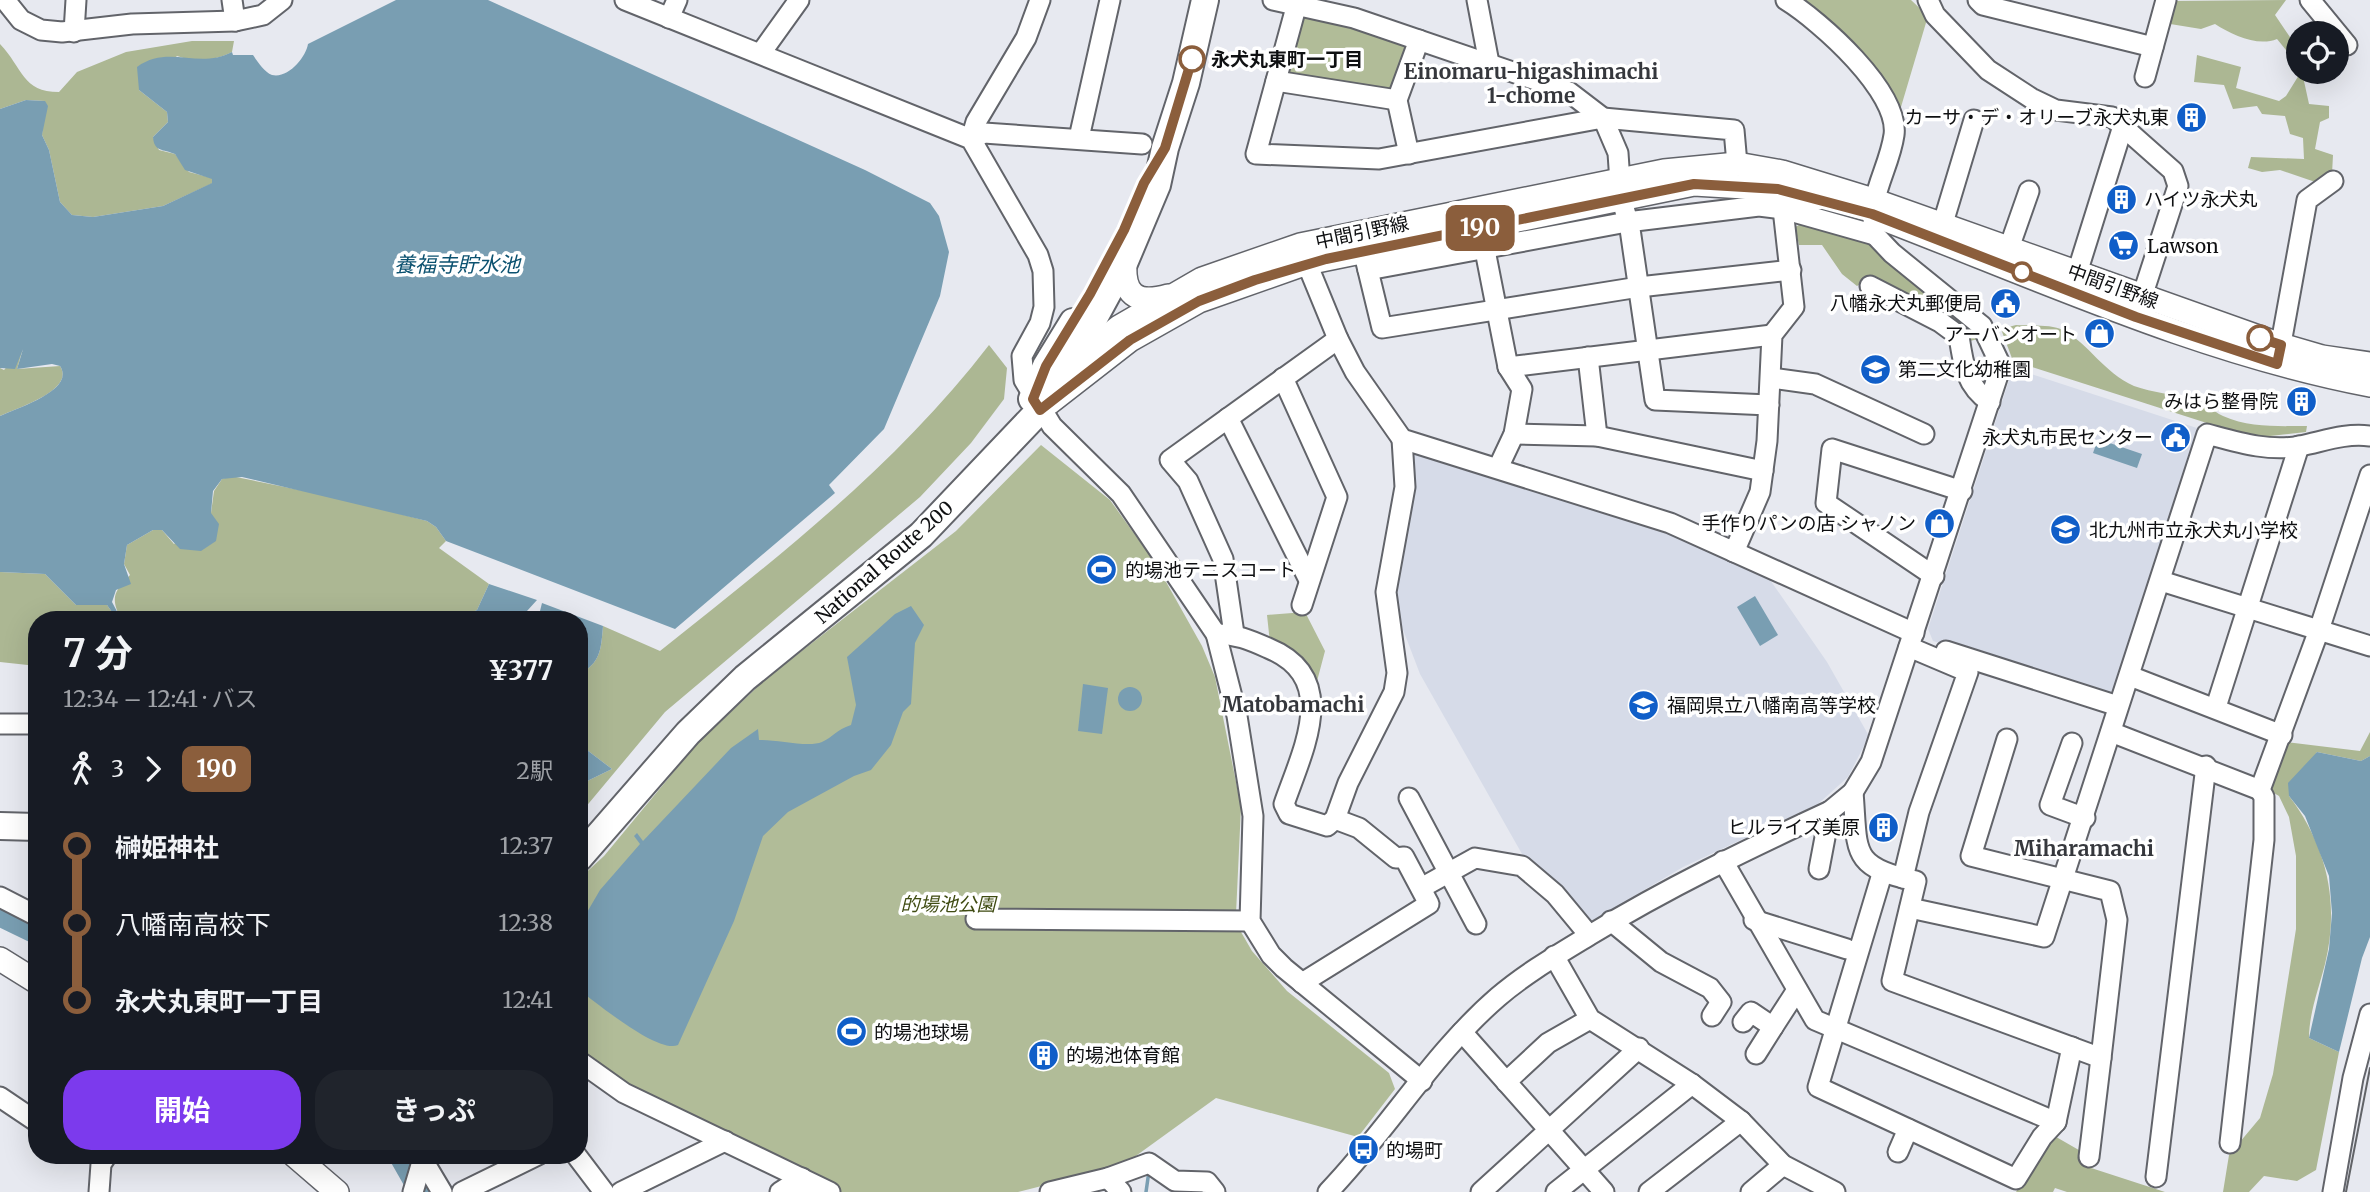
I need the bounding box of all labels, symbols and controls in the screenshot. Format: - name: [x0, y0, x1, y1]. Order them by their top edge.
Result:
- map controls: [2286, 21, 2349, 84]
- button: locate: [2286, 21, 2349, 84]
- marker: 永犬丸東町一丁目: [1179, 46, 1205, 72]
- place label: 永犬丸東町一丁目: [1211, 47, 1363, 71]
- district label: Einomaru-higashimachi 1-chome: [1404, 58, 1658, 109]
- building icon: カーサ・デ・オリーブ永犬丸東: [2175, 100, 2209, 134]
- place label: カーサ・デ・オリーブ永犬丸東: [1905, 105, 2169, 129]
- building icon: ハイツ永犬丸: [2104, 182, 2138, 216]
- place label: ハイツ永犬丸: [2144, 187, 2258, 211]
- line badge: 190: [1440, 205, 1520, 251]
- street label: 中間引野線: [1313, 210, 1411, 254]
- text: 190: [1460, 212, 1500, 243]
- supermarket icon: Lawson: [2107, 229, 2141, 263]
- place label: Lawson: [2147, 234, 2219, 258]
- water label: 養福寺貯水池: [394, 251, 522, 278]
- street label: 中間引野線: [2064, 258, 2162, 314]
- unlabelled marker: [2012, 262, 2032, 282]
- public building icon: 八幡永犬丸郵便局: [1988, 286, 2022, 320]
- place label: 八幡永犬丸郵便局: [1830, 291, 1982, 315]
- shop icon: アーバンオート: [2083, 317, 2117, 351]
- place label: アーバンオート: [1944, 322, 2077, 346]
- unlabelled marker: [2247, 325, 2273, 351]
- school or university icon: 第二文化幼稚園: [1858, 352, 1892, 386]
- place label: 第二文化幼稚園: [1898, 357, 2031, 381]
- building icon: みはら整骨院: [2284, 384, 2318, 418]
- place label: みはら整骨院: [2164, 389, 2278, 413]
- public building icon: 永犬丸市民センター: [2159, 420, 2193, 454]
- place label: 永犬丸市民センター: [1982, 425, 2153, 449]
- street label: National Route 200: [810, 495, 958, 629]
- shop icon: 手作りパンの店 シャノン: [1922, 506, 1956, 540]
- place label: 手作りパンの店 シャノン: [1702, 511, 1916, 535]
- school or university icon: 北九州市立永犬丸小学校: [2049, 513, 2083, 547]
- place label: 北九州市立永犬丸小学校: [2089, 518, 2298, 542]
- sports icon: 的場池テニスコート: [1085, 553, 1119, 587]
- place label: 的場池テニスコート: [1125, 558, 1296, 582]
- text: 7 分: [63, 630, 133, 677]
- text: ¥377: [488, 654, 553, 687]
- text: 12:34 – 12:41 · バス: [63, 684, 257, 713]
- school or university icon: 福岡県立八幡南高等学校: [1627, 688, 1661, 722]
- district label: Matobamachi: [1222, 691, 1364, 718]
- place label: 福岡県立八幡南高等学校: [1667, 693, 1876, 717]
- icon: walk: [63, 750, 101, 788]
- icon: forward: [134, 750, 172, 788]
- text: 190: [196, 753, 237, 784]
- text: 3: [111, 754, 124, 783]
- text: 2駅: [516, 756, 553, 785]
- building icon: ヒルライズ美原: [1866, 810, 1900, 844]
- place label: ヒルライズ美原: [1728, 815, 1860, 839]
- text: 榊姫神社: [115, 831, 219, 864]
- text: 12:37: [499, 831, 553, 860]
- district label: Miharamachi: [2014, 835, 2154, 862]
- park label: 的場池公園: [900, 892, 998, 916]
- text: 八幡南高校下: [115, 908, 271, 941]
- text: 12:38: [498, 908, 553, 937]
- text: 永犬丸東町一丁目: [115, 985, 323, 1018]
- text: 12:41: [502, 985, 553, 1014]
- sports icon: 的場池球場: [834, 1015, 868, 1049]
- place label: 的場池球場: [874, 1020, 969, 1044]
- building icon: 的場池体育館: [1026, 1038, 1060, 1072]
- place label: 的場池体育館: [1066, 1043, 1180, 1067]
- button: 開始: [63, 1070, 301, 1150]
- button: きっぷ: [315, 1070, 553, 1150]
- bus stop icon: 的場町: [1346, 1133, 1380, 1167]
- place label: 的場町: [1386, 1138, 1443, 1162]

